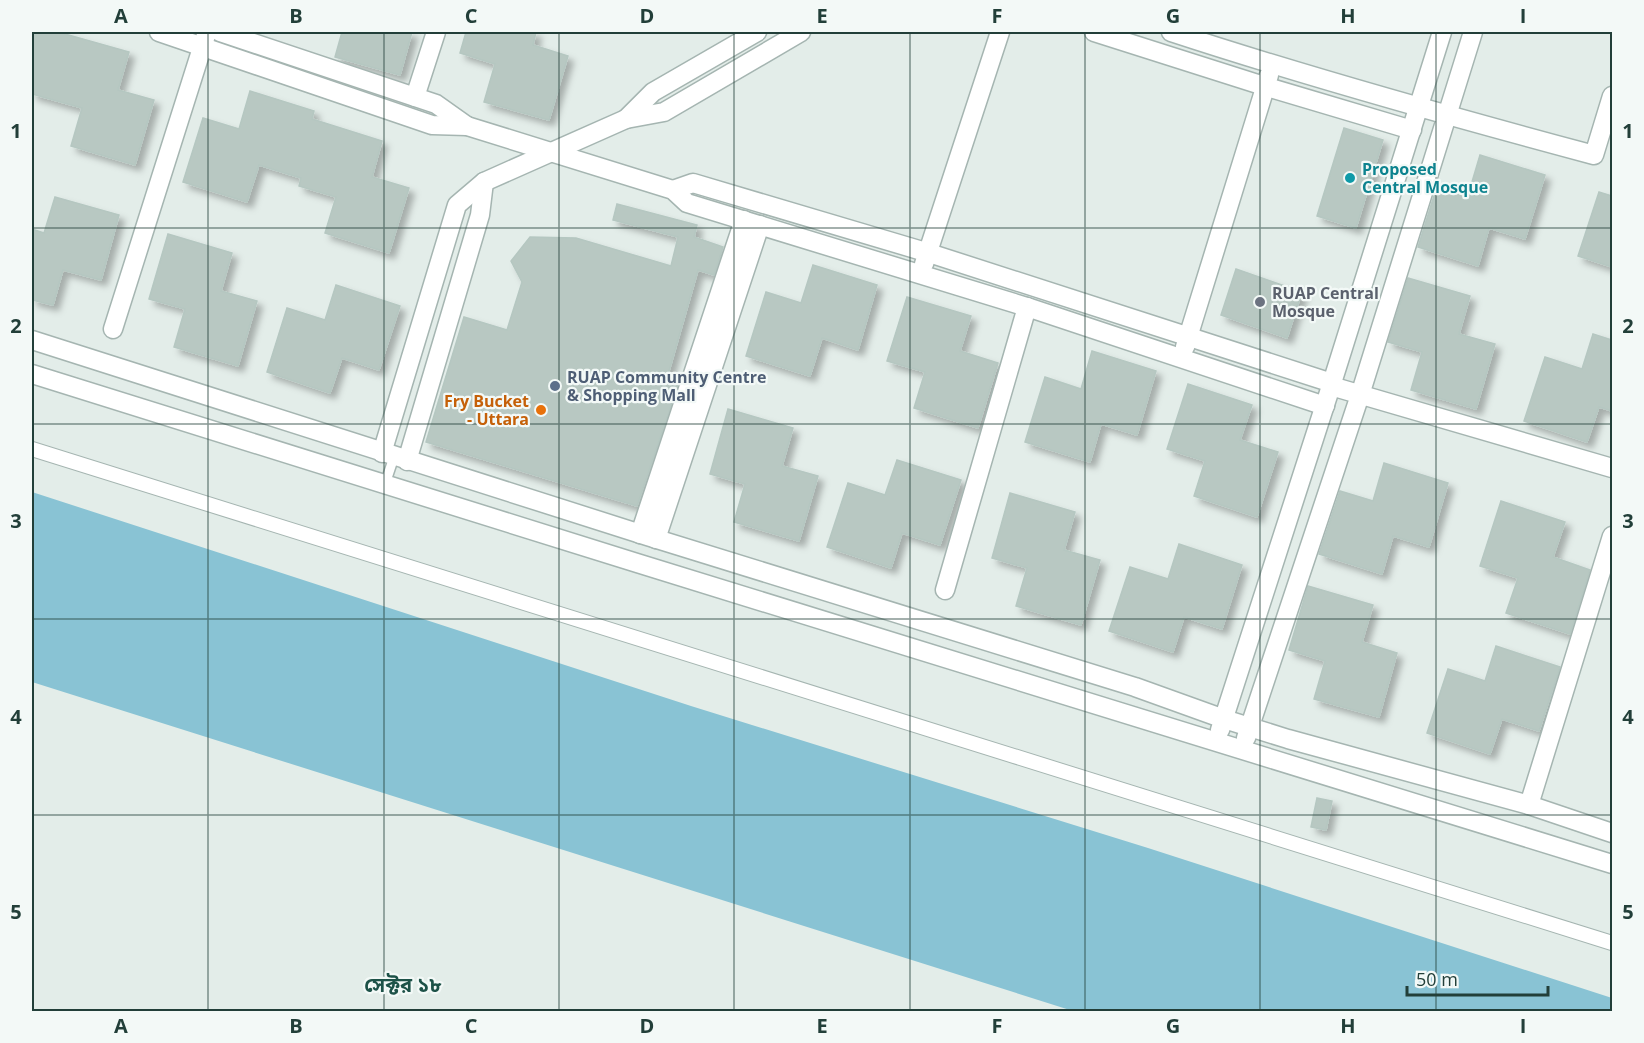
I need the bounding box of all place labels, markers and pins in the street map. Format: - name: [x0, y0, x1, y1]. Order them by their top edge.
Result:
- place label: Proposed Central Mosque: [1362, 158, 1488, 198]
- marker: Proposed Central Mosque: [1343, 171, 1357, 185]
- place label: RUAP Central Mosque: [1272, 282, 1379, 322]
- marker: RUAP Central Mosque: [1253, 295, 1267, 309]
- place label: RUAP Community Centre & Shopping Mall: [567, 366, 766, 406]
- marker: RUAP Community Centre & Shopping Mall: [548, 379, 562, 393]
- place label: Fry Bucket - Uttara: [444, 390, 529, 430]
- marker: Fry Bucket - Uttara: [534, 403, 548, 417]

